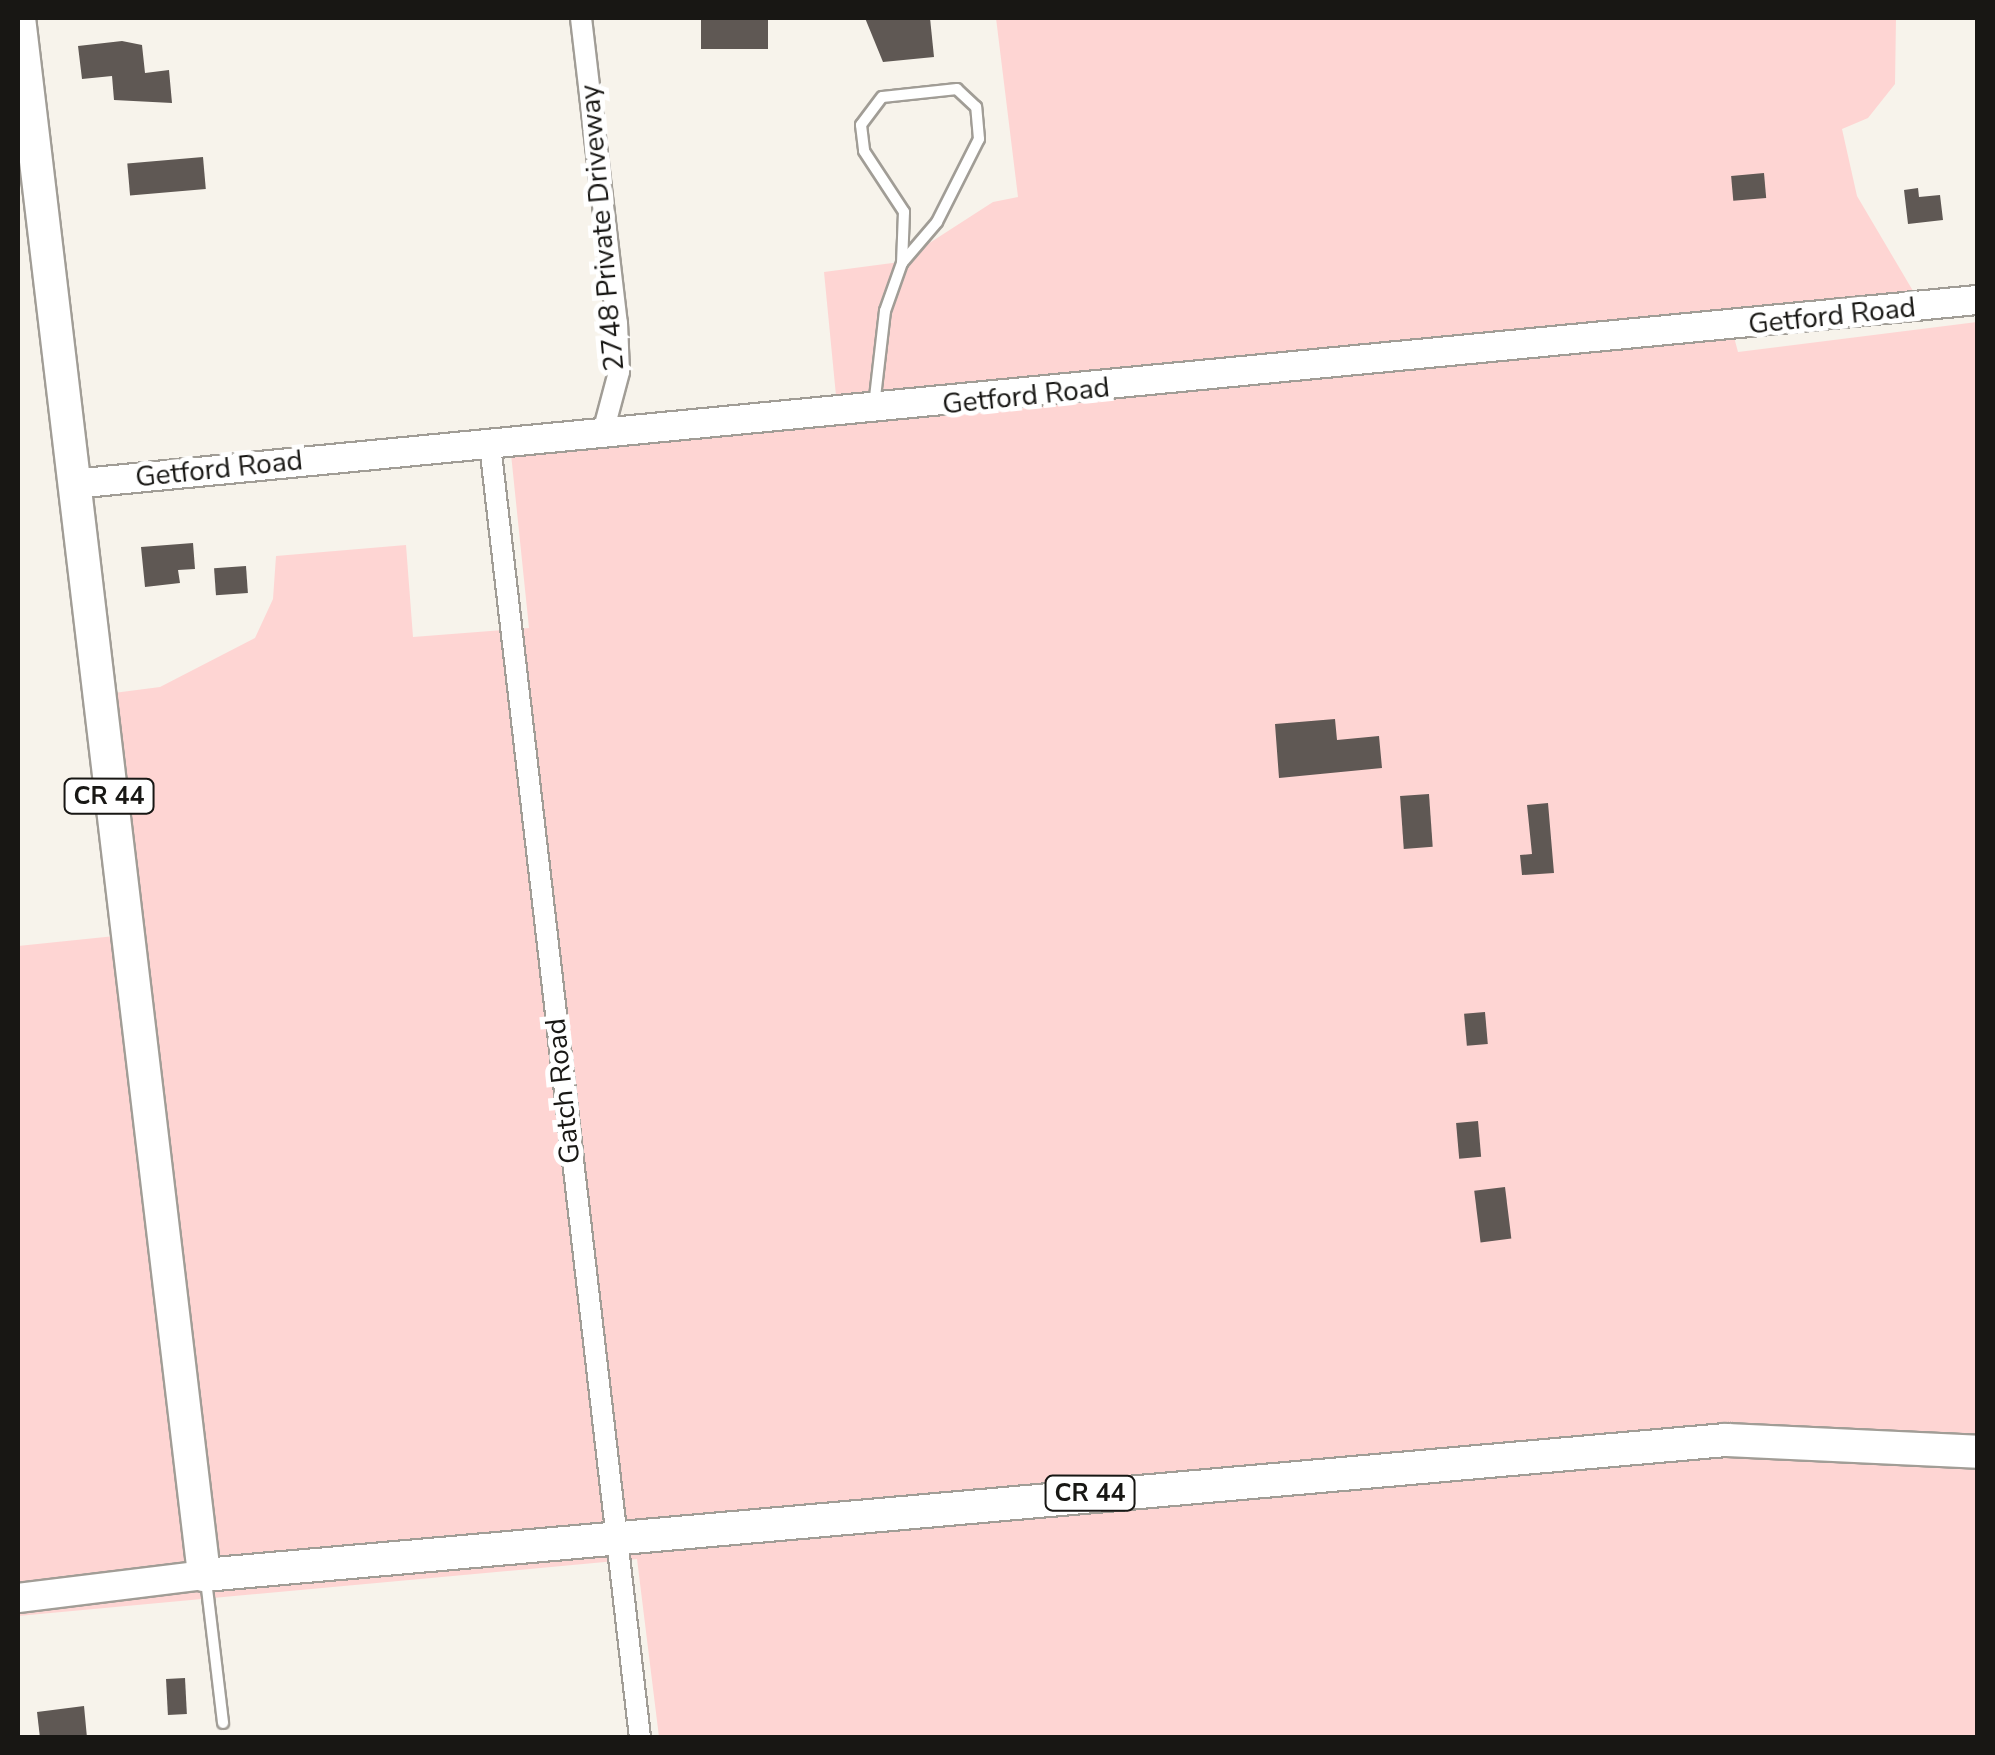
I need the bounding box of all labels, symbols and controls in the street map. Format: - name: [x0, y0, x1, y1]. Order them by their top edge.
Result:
- street label: 2748 Private Driveway: [573, 83, 631, 373]
- street label: Getford Road: [1747, 291, 1917, 341]
- street label: Getford Road: [941, 371, 1111, 421]
- street label: Getford Road: [134, 444, 304, 494]
- road number: CR 44: [62, 776, 156, 816]
- street label: Gatch Road: [539, 1017, 587, 1165]
- road number: CR 44: [1042, 1473, 1138, 1513]

